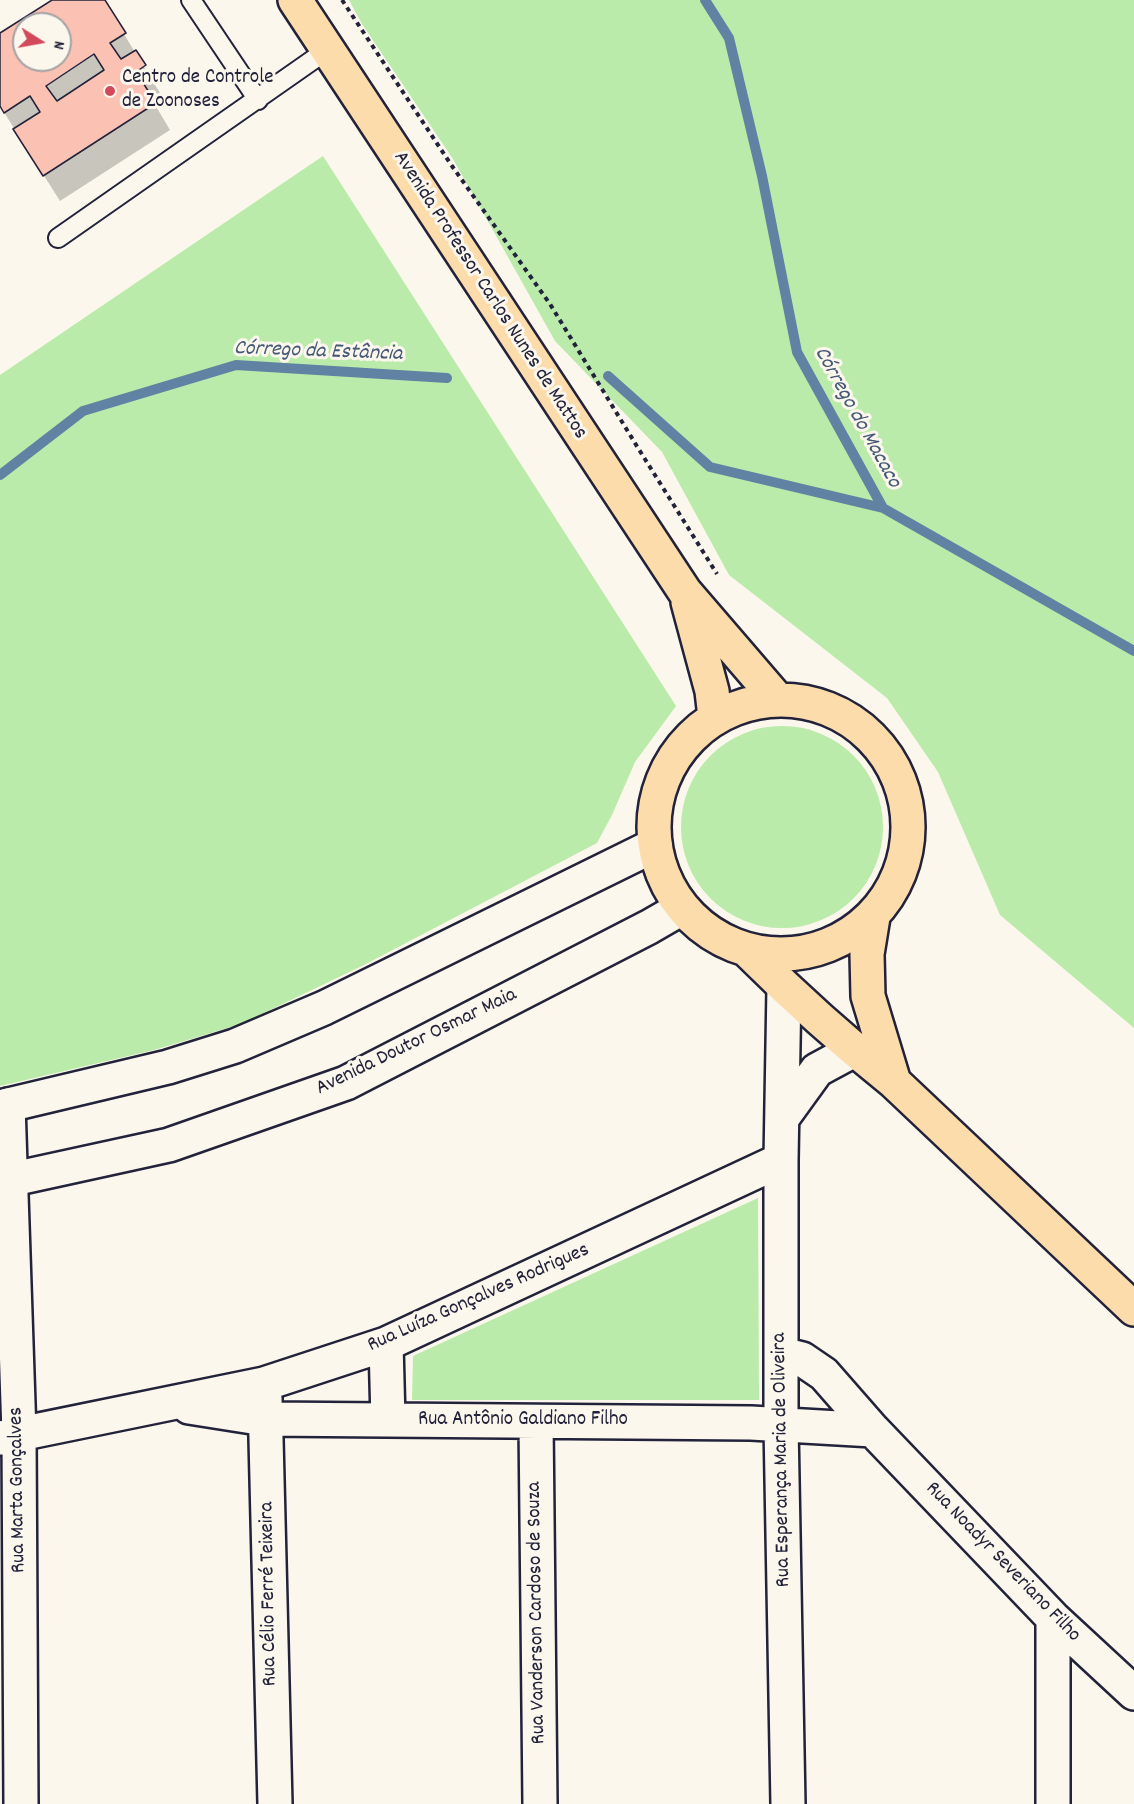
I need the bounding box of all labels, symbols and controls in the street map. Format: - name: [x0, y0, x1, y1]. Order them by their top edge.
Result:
- north arrow: [12, 12, 72, 72]
- text: N: [46, 39, 70, 51]
- place label: Centro de Controle de Zoonoses: [122, 66, 273, 116]
- marker: Centro de Controle de Zoonoses: [103, 84, 117, 98]
- street label: Avenida Professor Carlos Nunes de Mattos: [386, 147, 592, 445]
- water label: Córrego da Estância: [233, 337, 403, 369]
- water label: Córrego do Macaco: [806, 343, 906, 493]
- street label: Avenida Doutor Osmar Maia: [313, 983, 521, 1103]
- street label: Rua Luíza Gonçalves Rodrigues: [364, 1239, 594, 1359]
- street label: Rua Esperança Maria de Oliveira: [768, 1333, 798, 1587]
- street label: Rua Marta Gonçalves: [5, 1407, 33, 1573]
- street label: Rua Antônio Galdiano Filho: [418, 1408, 628, 1434]
- street label: Rua Noadyr Severiano Filho: [919, 1477, 1085, 1649]
- street label: Rua Vanderson Cardoso de Souza: [523, 1481, 553, 1745]
- street label: Rua Célio Ferré Teixeira: [256, 1502, 284, 1686]

